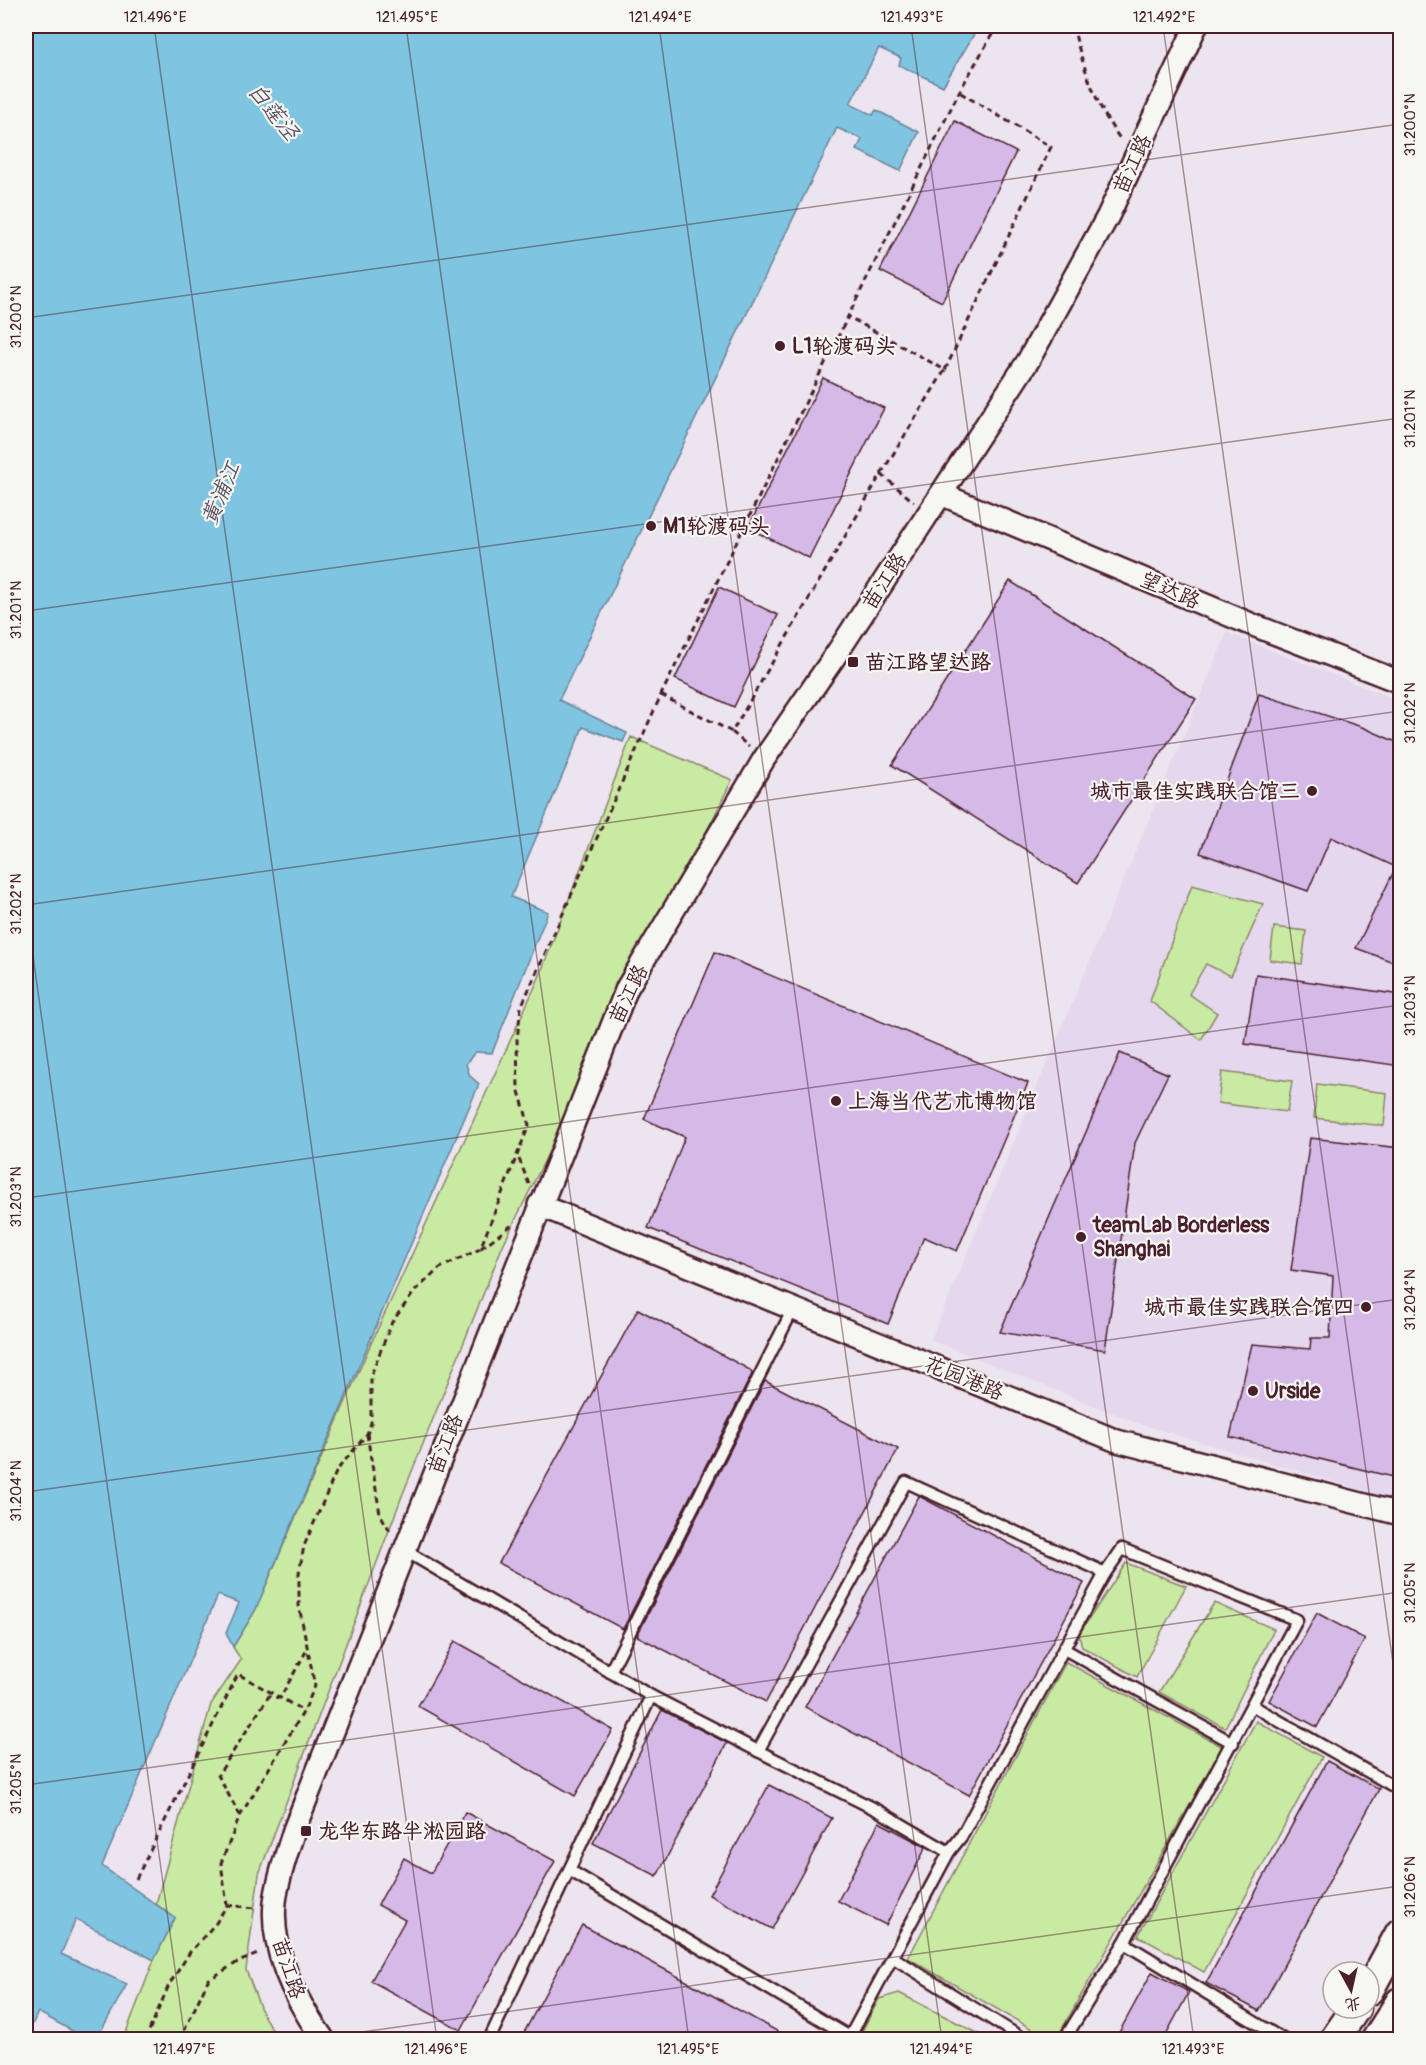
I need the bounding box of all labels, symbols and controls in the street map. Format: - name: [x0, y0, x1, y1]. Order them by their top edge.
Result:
- text: 121.496°E: [124, 8, 187, 27]
- text: 121.495°E: [376, 8, 438, 27]
- text: 121.494°E: [629, 8, 692, 27]
- text: 121.493°E: [881, 8, 943, 27]
- text: 121.492°E: [1133, 8, 1195, 27]
- water label: 白莲泾: [242, 77, 305, 147]
- text: 31.200°N: [1401, 93, 1420, 157]
- street label: 苗江路: [1107, 130, 1158, 198]
- text: 31.200°N: [7, 285, 26, 349]
- place label: L1轮渡码头: [792, 333, 896, 360]
- marker: L1轮渡码头: [773, 339, 787, 353]
- text: 31.201°N: [1401, 390, 1420, 448]
- water label: 黄浦江: [195, 457, 247, 529]
- place label: M1轮渡码头: [663, 513, 770, 540]
- marker: M1轮渡码头: [644, 519, 658, 533]
- street label: 苗江路: [856, 548, 913, 615]
- street label: 望达路: [1136, 566, 1204, 615]
- text: 31.201°N: [7, 581, 26, 639]
- place label: 苗江路望达路: [865, 649, 991, 676]
- marker: 苗江路望达路: [846, 655, 860, 669]
- text: 31.202°N: [1401, 682, 1420, 744]
- place label: 城市最佳实践联合馆三: [1090, 778, 1300, 805]
- marker: 城市最佳实践联合馆三: [1305, 784, 1319, 798]
- text: 31.202°N: [7, 873, 26, 935]
- street label: 苗江路: [603, 960, 654, 1028]
- text: 31.203°N: [1401, 975, 1420, 1037]
- place label: 上海当代艺术博物馆: [848, 1088, 1037, 1115]
- marker: 上海当代艺术博物馆: [829, 1094, 843, 1108]
- text: 31.203°N: [7, 1166, 26, 1228]
- place label: teamLab Borderless Shanghai: [1092, 1212, 1270, 1263]
- marker: teamLab Borderless Shanghai: [1074, 1230, 1088, 1244]
- text: 31.204°N: [1401, 1269, 1420, 1331]
- place label: 城市最佳实践联合馆四: [1144, 1294, 1354, 1321]
- marker: 城市最佳实践联合馆四: [1359, 1300, 1373, 1314]
- street label: 花园港路: [920, 1350, 1008, 1407]
- place label: Urside: [1265, 1378, 1321, 1405]
- marker: Urside: [1246, 1384, 1260, 1398]
- street label: 苗江路: [422, 1410, 469, 1478]
- text: 31.204°N: [7, 1460, 26, 1522]
- text: 31.205°N: [1401, 1563, 1420, 1624]
- text: 31.205°N: [7, 1754, 26, 1815]
- place label: 龙华东路半淞园路: [318, 1818, 486, 1845]
- marker: 龙华东路半淞园路: [299, 1824, 313, 1838]
- text: 31.206°N: [1401, 1856, 1420, 1918]
- street label: 苗江路: [266, 1934, 311, 2002]
- north arrow: [1321, 1960, 1381, 2020]
- text: 北: [1344, 1993, 1362, 2015]
- text: 121.497°E: [153, 2040, 215, 2059]
- text: 121.496°E: [405, 2040, 468, 2059]
- text: 121.495°E: [657, 2040, 719, 2059]
- text: 121.494°E: [910, 2040, 973, 2059]
- text: 121.493°E: [1162, 2040, 1224, 2059]

